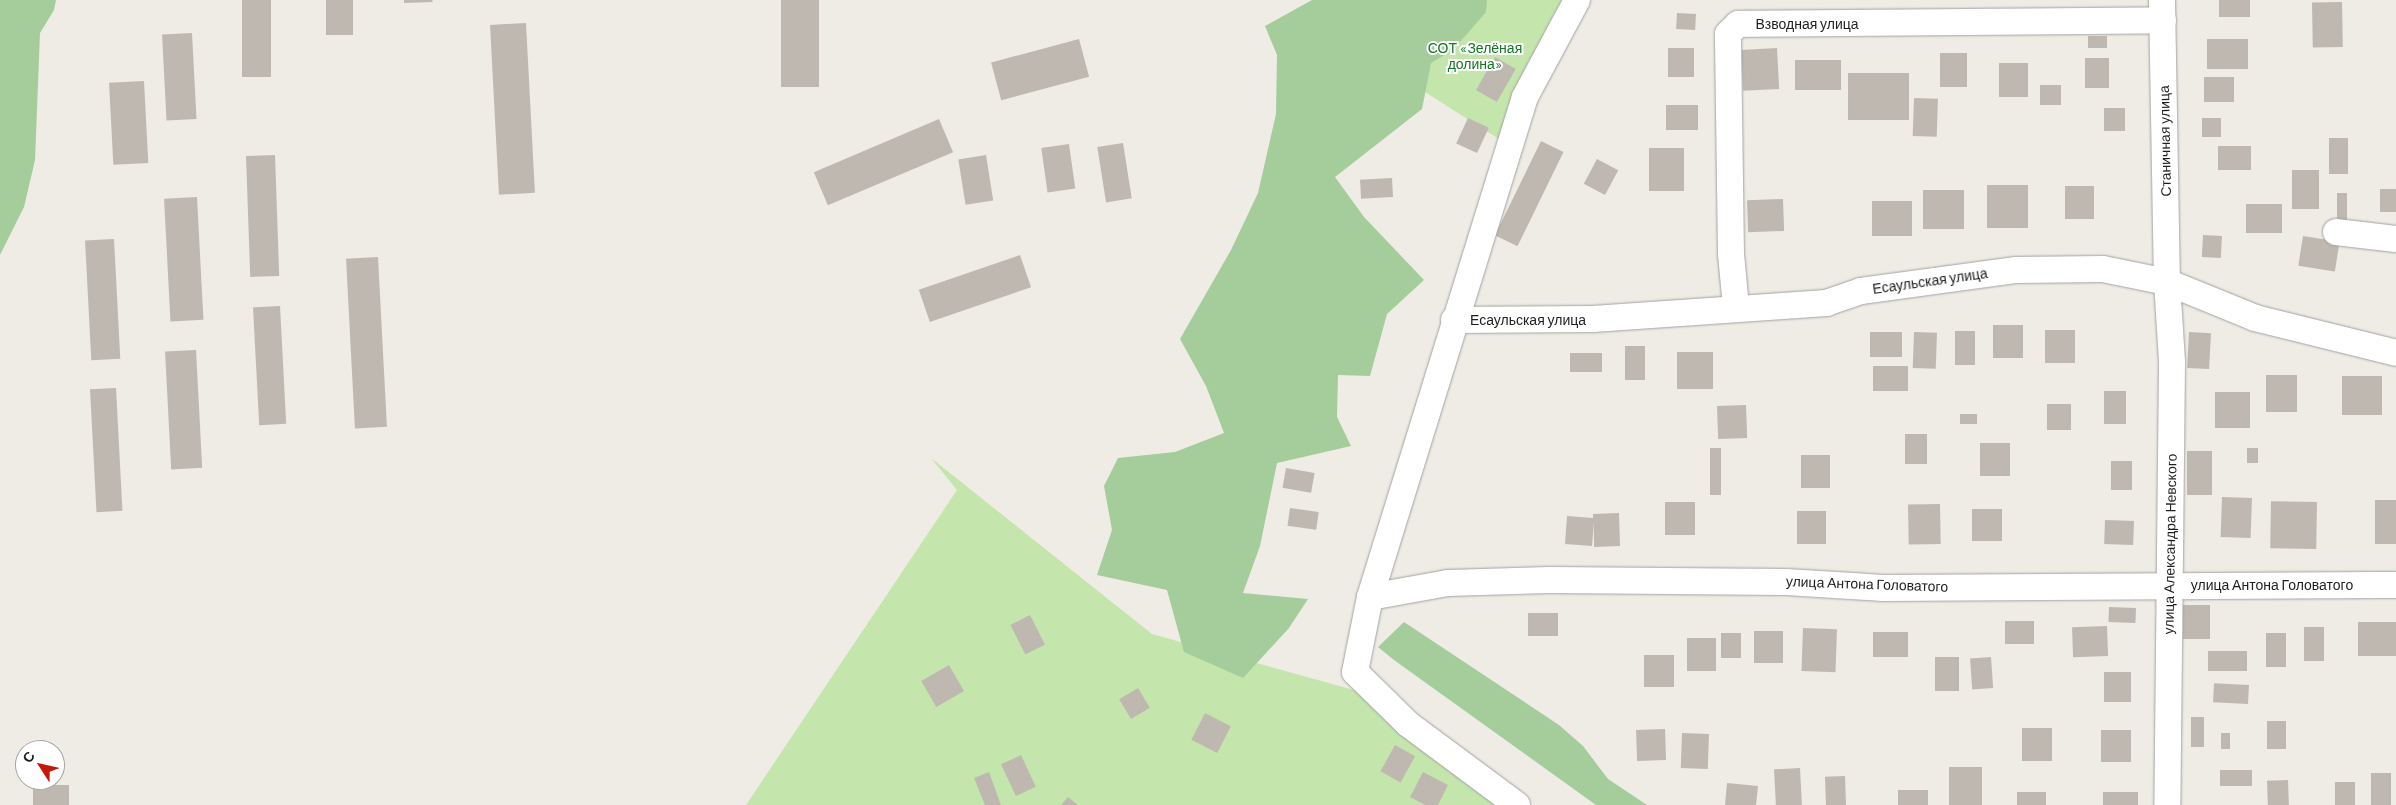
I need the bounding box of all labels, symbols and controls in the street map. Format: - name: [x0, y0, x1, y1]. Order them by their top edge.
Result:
- street label: Взводная улица: [1755, 16, 1859, 32]
- park label: СОТ «Зелёная долина»: [1428, 40, 1522, 72]
- street label: Станичная улица: [2156, 85, 2174, 197]
- street label: Есаульская улица: [1871, 265, 1989, 297]
- street label: Есаульская улица: [1470, 312, 1586, 328]
- street label: улица Александра Невского: [2160, 453, 2180, 635]
- street label: улица Антона Головатого: [1786, 573, 1948, 595]
- street label: улица Антона Головатого: [2191, 577, 2353, 593]
- north arrow: [15, 740, 65, 790]
- text: С: [18, 748, 38, 766]

